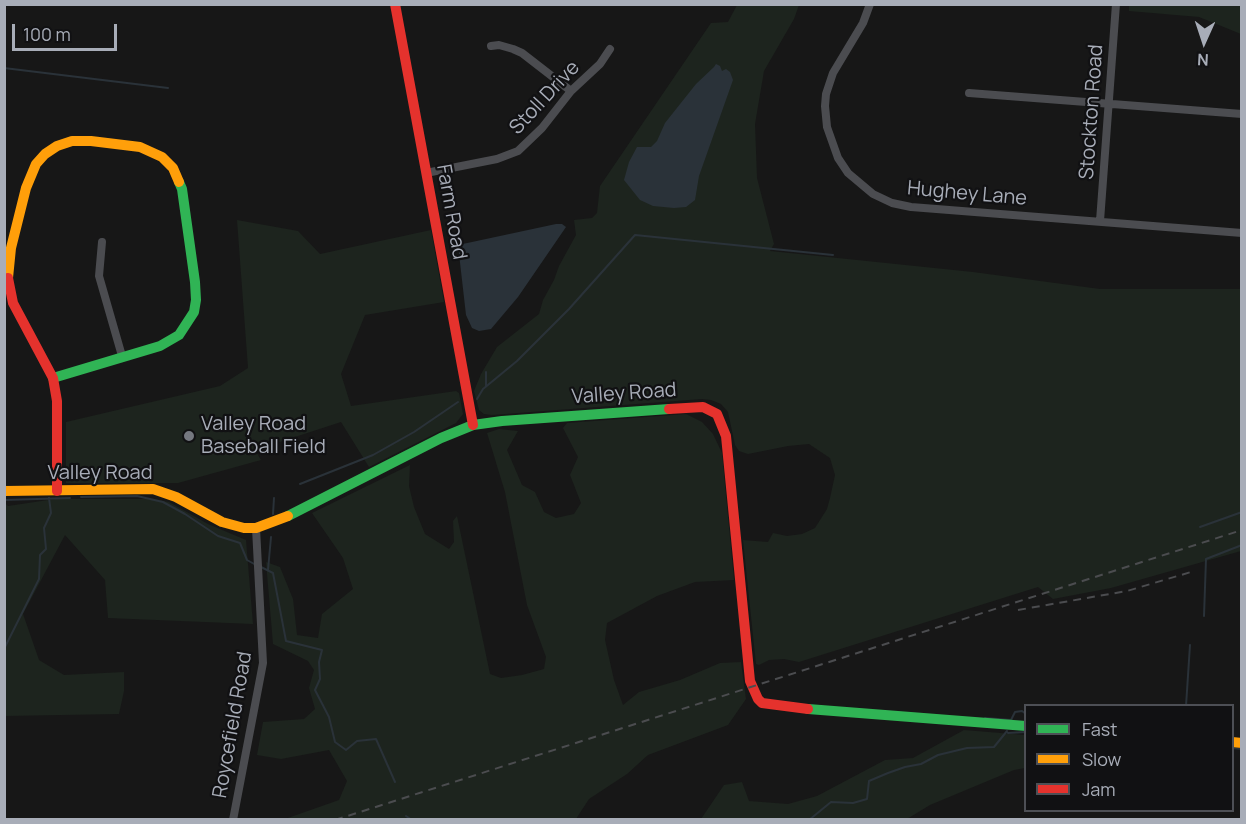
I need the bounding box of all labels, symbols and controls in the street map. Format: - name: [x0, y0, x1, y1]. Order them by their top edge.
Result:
- scale bar: [15, 12, 120, 50]
- north arrow: [1174, 12, 1234, 72]
- text: 100 m: [23, 22, 71, 46]
- street label: Stockton Road: [1075, 44, 1109, 180]
- text: N: [1197, 49, 1209, 71]
- street label: Stoll Drive: [505, 56, 585, 140]
- street label: Farm Road: [431, 162, 471, 262]
- street label: Hughey Lane: [906, 177, 1028, 211]
- street label: Valley Road: [571, 378, 677, 410]
- place label: Valley Road Baseball Field: [201, 412, 326, 459]
- marker: Valley Road Baseball Field: [182, 429, 196, 443]
- street label: Valley Road: [47, 461, 153, 485]
- street label: Roycefield Road: [208, 650, 258, 800]
- legend: [1024, 704, 1234, 812]
- text: Fast: [1082, 717, 1117, 741]
- text: Slow: [1082, 747, 1121, 771]
- text: Jam: [1082, 777, 1116, 801]

